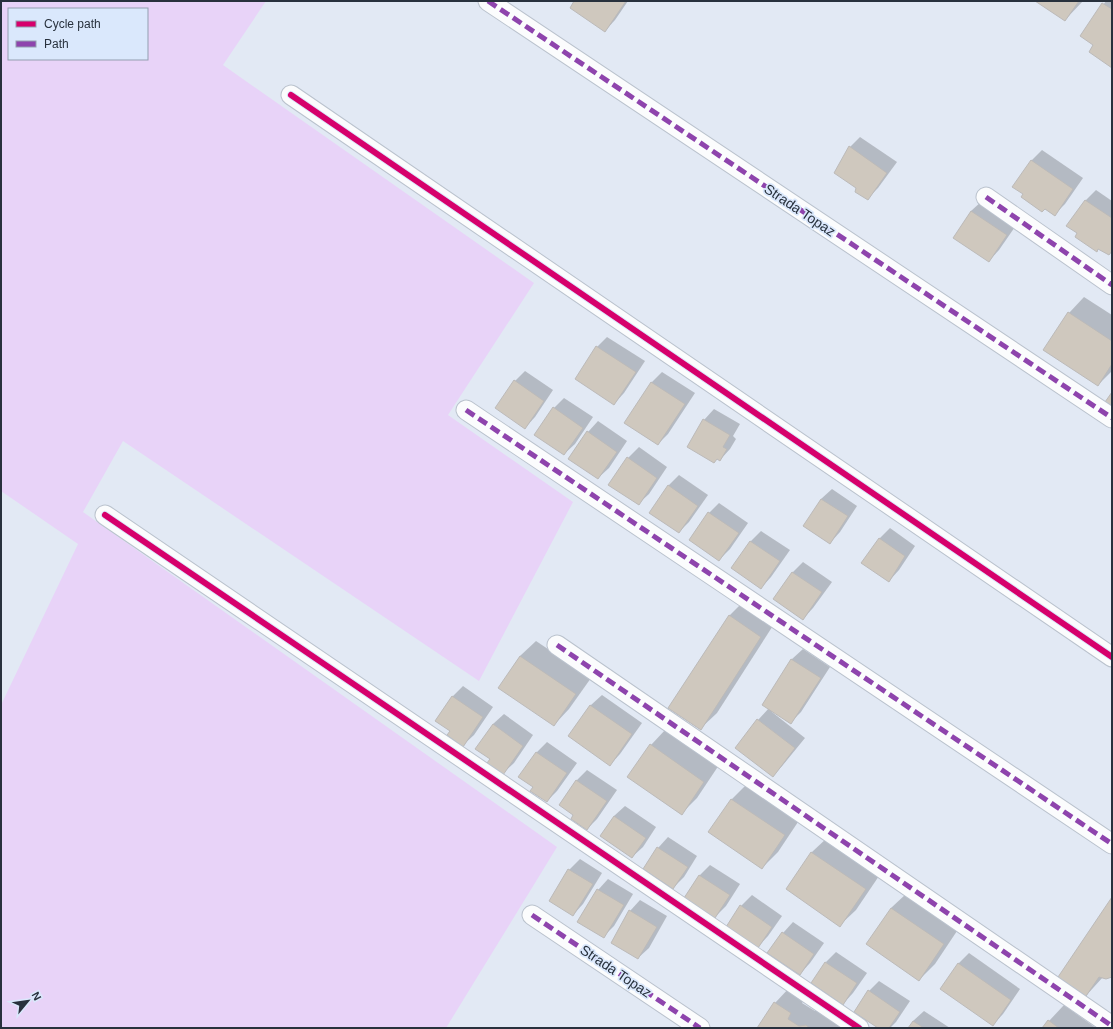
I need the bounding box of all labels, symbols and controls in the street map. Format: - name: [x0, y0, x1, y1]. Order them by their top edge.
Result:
- legend: [8, 8, 148, 60]
- text: Cycle path: [44, 17, 101, 31]
- text: Path: [44, 37, 69, 51]
- street label: Strada Topaz: [761, 180, 839, 240]
- street label: Strada Topaz: [577, 941, 655, 1001]
- north arrow: [8, 981, 48, 1021]
- text: N: [30, 990, 44, 1003]

